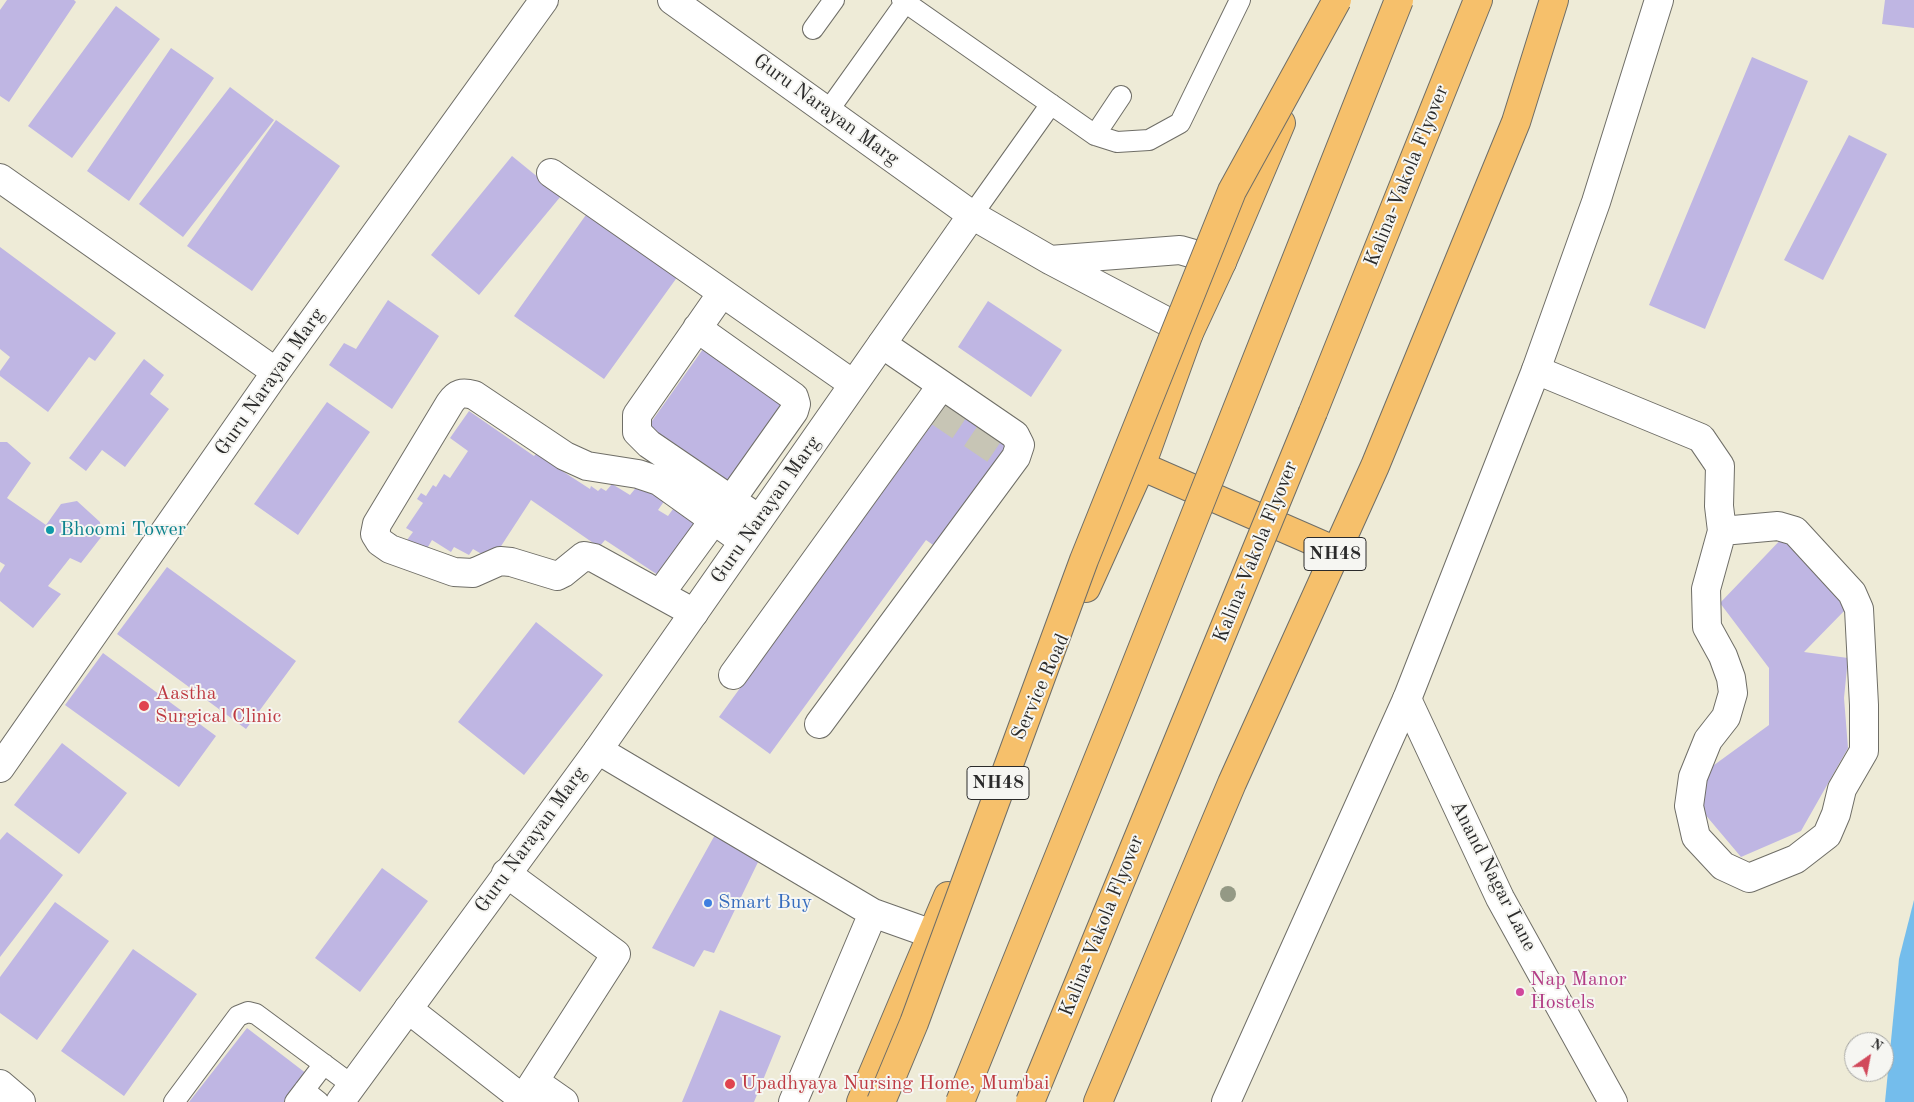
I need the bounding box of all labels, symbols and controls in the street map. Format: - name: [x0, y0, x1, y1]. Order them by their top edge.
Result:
- street label: Guru Narayan Marg: [748, 49, 904, 171]
- street label: Kalina-Vakola Flyover: [1360, 82, 1454, 270]
- street label: Guru Narayan Marg: [210, 304, 330, 460]
- street label: Guru Narayan Marg: [706, 432, 826, 588]
- street label: Kalina-Vakola Flyover: [1209, 458, 1303, 646]
- place label: Bhoomi Tower: [60, 518, 186, 542]
- marker: Bhoomi Tower: [44, 524, 56, 536]
- road number: NH48: [1304, 538, 1366, 570]
- street label: Service Road: [1007, 630, 1075, 744]
- place label: Aastha Surgical Clinic: [155, 682, 281, 729]
- marker: Aastha Surgical Clinic: [137, 699, 151, 713]
- street label: Guru Narayan Marg: [470, 762, 592, 918]
- road number: NH48: [967, 766, 1029, 800]
- street label: Anand Nagar Lane: [1445, 797, 1541, 955]
- street label: Kalina-Vakola Flyover: [1055, 832, 1149, 1020]
- place label: Smart Buy: [718, 891, 812, 915]
- marker: Smart Buy: [702, 897, 714, 909]
- place label: Nap Manor Hostels: [1530, 968, 1627, 1015]
- marker: Nap Manor Hostels: [1514, 986, 1526, 998]
- north arrow: [1844, 1032, 1894, 1082]
- text: N: [1868, 1036, 1885, 1054]
- place label: Upadhyaya Nursing Home, Mumbai: [741, 1072, 1049, 1096]
- marker: Upadhyaya Nursing Home, Mumbai: [723, 1077, 737, 1091]

